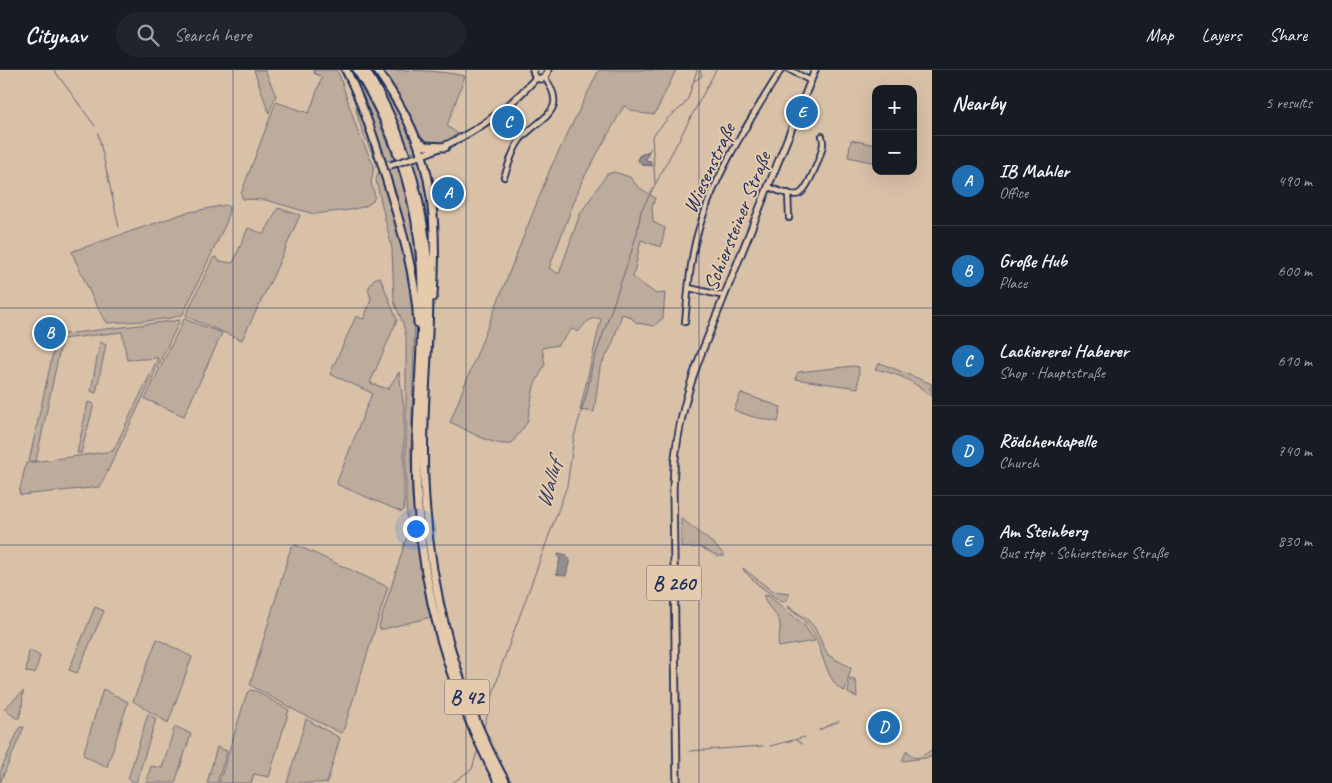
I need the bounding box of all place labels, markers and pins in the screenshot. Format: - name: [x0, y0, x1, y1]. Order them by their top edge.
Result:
- pin: E: [786, 93, 818, 131]
- pin: C: [492, 103, 524, 141]
- pin: A: [432, 174, 464, 212]
- pin: B: [34, 314, 66, 352]
- pin: D: [868, 708, 900, 746]

